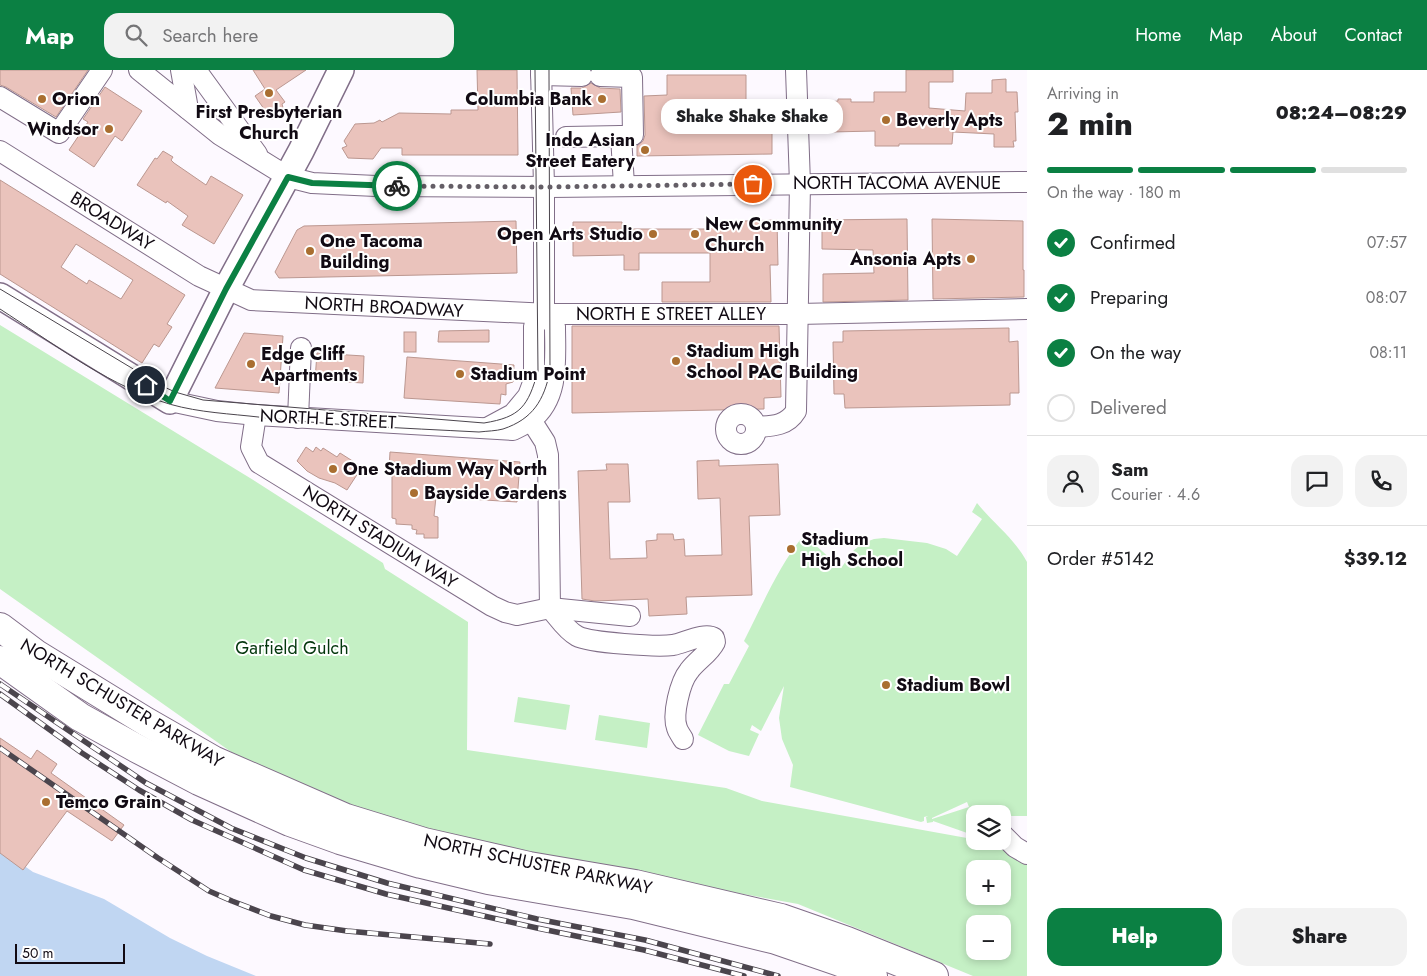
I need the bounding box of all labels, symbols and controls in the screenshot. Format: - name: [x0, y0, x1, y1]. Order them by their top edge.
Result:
- search box: [104, 13, 454, 58]
- text: Map: [25, 18, 74, 53]
- icon: search: [122, 21, 150, 49]
- text: Search here: [162, 22, 258, 49]
- text: Home: [1135, 22, 1181, 48]
- text: Map: [1209, 22, 1243, 48]
- text: About: [1271, 22, 1316, 48]
- text: Contact: [1344, 22, 1402, 48]
- text: Arriving in: [1047, 82, 1119, 105]
- place label: Orion: [52, 86, 100, 112]
- place label: Columbia Bank: [465, 86, 593, 112]
- marker: First Presbyterian Church: [263, 87, 275, 99]
- marker: Orion: [36, 93, 48, 105]
- marker: Columbia Bank: [596, 93, 608, 105]
- place label: First Presbyterian Church: [196, 99, 342, 146]
- callout: Shake Shake Shake: [662, 99, 844, 134]
- text: 08:24–08:29: [1276, 99, 1407, 126]
- text: 2 min: [1047, 101, 1133, 147]
- text: Shake Shake Shake: [676, 105, 828, 128]
- place label: Beverly Apts: [896, 107, 1003, 133]
- marker: Beverly Apts: [880, 114, 892, 126]
- place label: Windsor: [27, 116, 100, 142]
- marker: Windsor: [103, 123, 115, 135]
- place label: Indo Asian Street Eatery: [525, 127, 636, 174]
- marker: Indo Asian Street Eatery: [639, 144, 651, 156]
- courier: [372, 161, 422, 211]
- pin: [732, 163, 774, 205]
- icon: bag: [739, 170, 767, 198]
- street label: NORTH TACOMA AVENUE: [793, 170, 1001, 196]
- icon: bike: [383, 172, 411, 200]
- text: On the way · 180 m: [1047, 181, 1181, 204]
- street label: BROADWAY: [65, 185, 160, 257]
- place label: New Community Church: [705, 211, 843, 258]
- place label: Open Arts Studio: [497, 221, 643, 247]
- place label: One Tacoma Building: [320, 228, 423, 275]
- marker: Open Arts Studio: [647, 228, 659, 240]
- marker: New Community Church: [689, 228, 701, 240]
- icon: check: [1047, 229, 1075, 257]
- text: Confirmed: [1090, 229, 1176, 256]
- text: 07:57: [1367, 231, 1407, 254]
- marker: One Tacoma Building: [304, 245, 316, 257]
- place label: Ansonia Apts: [849, 246, 961, 272]
- marker: Ansonia Apts: [965, 253, 977, 265]
- icon: check: [1047, 284, 1075, 312]
- text: Preparing: [1090, 284, 1168, 311]
- text: 08:07: [1366, 286, 1407, 309]
- street label: NORTH BROADWAY: [304, 290, 465, 324]
- street label: NORTH E STREET ALLEY: [576, 301, 767, 327]
- place label: Stadium High School PAC Building: [686, 338, 858, 385]
- icon: check: [1047, 339, 1075, 367]
- text: On the way: [1090, 339, 1181, 366]
- place label: Edge Cliff Apartments: [260, 341, 358, 388]
- text: 08:11: [1369, 341, 1407, 364]
- marker: Stadium High School PAC Building: [670, 355, 682, 367]
- marker: Edge Cliff Apartments: [245, 358, 257, 370]
- place label: Stadium Point: [470, 361, 586, 387]
- pin: [125, 364, 167, 406]
- marker: Stadium Point: [454, 368, 466, 380]
- icon: home: [132, 371, 160, 399]
- text: Delivered: [1090, 394, 1167, 421]
- street label: NORTH E STREET: [259, 402, 398, 436]
- button: person: [1047, 455, 1099, 507]
- button: chat: [1291, 455, 1343, 507]
- button: phone: [1355, 455, 1407, 507]
- place label: One Stadium Way North: [343, 456, 547, 482]
- text: Sam: [1111, 456, 1149, 483]
- marker: One Stadium Way North: [327, 463, 339, 475]
- street label: NORTH STADIUM WAY: [298, 479, 463, 596]
- place label: Bayside Gardens: [424, 480, 567, 506]
- text: Courier · 4.6: [1111, 483, 1200, 506]
- marker: Bayside Gardens: [408, 487, 420, 499]
- place label: Stadium High School: [801, 526, 903, 573]
- marker: Stadium High School: [785, 543, 797, 555]
- text: Order #5142: [1047, 545, 1154, 572]
- text: $39.12: [1344, 545, 1407, 572]
- street label: NORTH SCHUSTER PARKWAY: [16, 632, 229, 775]
- park label: Garfield Gulch: [235, 635, 349, 661]
- place label: Stadium Bowl: [896, 672, 1010, 698]
- marker: Stadium Bowl: [880, 679, 892, 691]
- place label: Temco Grain: [56, 789, 161, 815]
- marker: Temco Grain: [40, 796, 52, 808]
- map controls: [966, 805, 1011, 960]
- button: layers: [966, 805, 1011, 850]
- street label: NORTH SCHUSTER PARKWAY: [421, 827, 655, 901]
- button: +: [966, 860, 1011, 905]
- button: Help: [1047, 908, 1222, 966]
- button: Share: [1232, 908, 1407, 966]
- button: −: [966, 915, 1011, 960]
- scale bar: [15, 941, 125, 964]
- text: 50 m: [22, 943, 53, 963]

